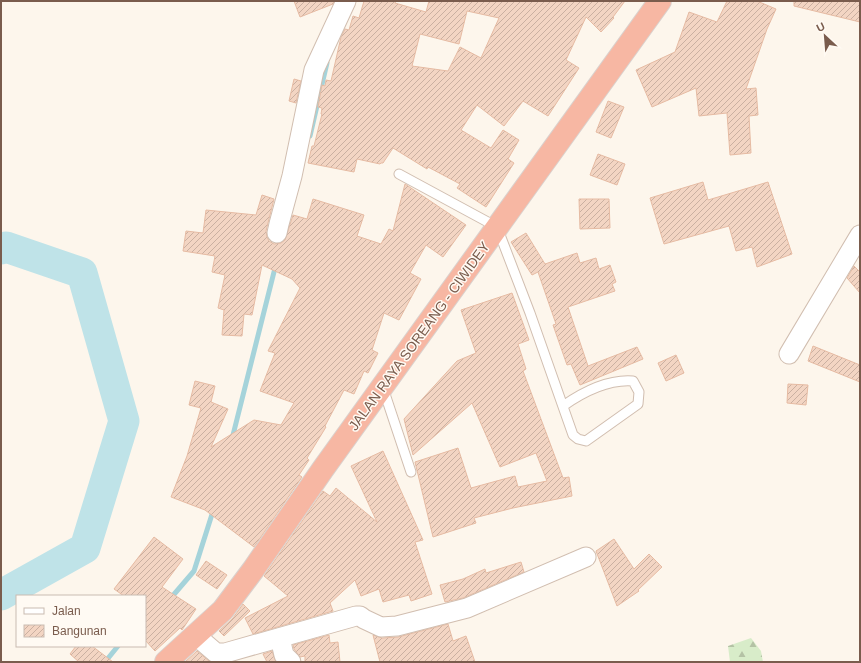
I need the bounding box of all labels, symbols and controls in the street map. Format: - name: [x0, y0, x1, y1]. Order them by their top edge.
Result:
- north arrow: [805, 16, 845, 56]
- text: U: [814, 20, 827, 34]
- street label: JALAN RAYA SOREANG - CIWIDEY: [345, 238, 493, 433]
- legend: [16, 595, 146, 647]
- text: Jalan: [52, 604, 81, 618]
- text: Bangunan: [52, 624, 107, 638]

